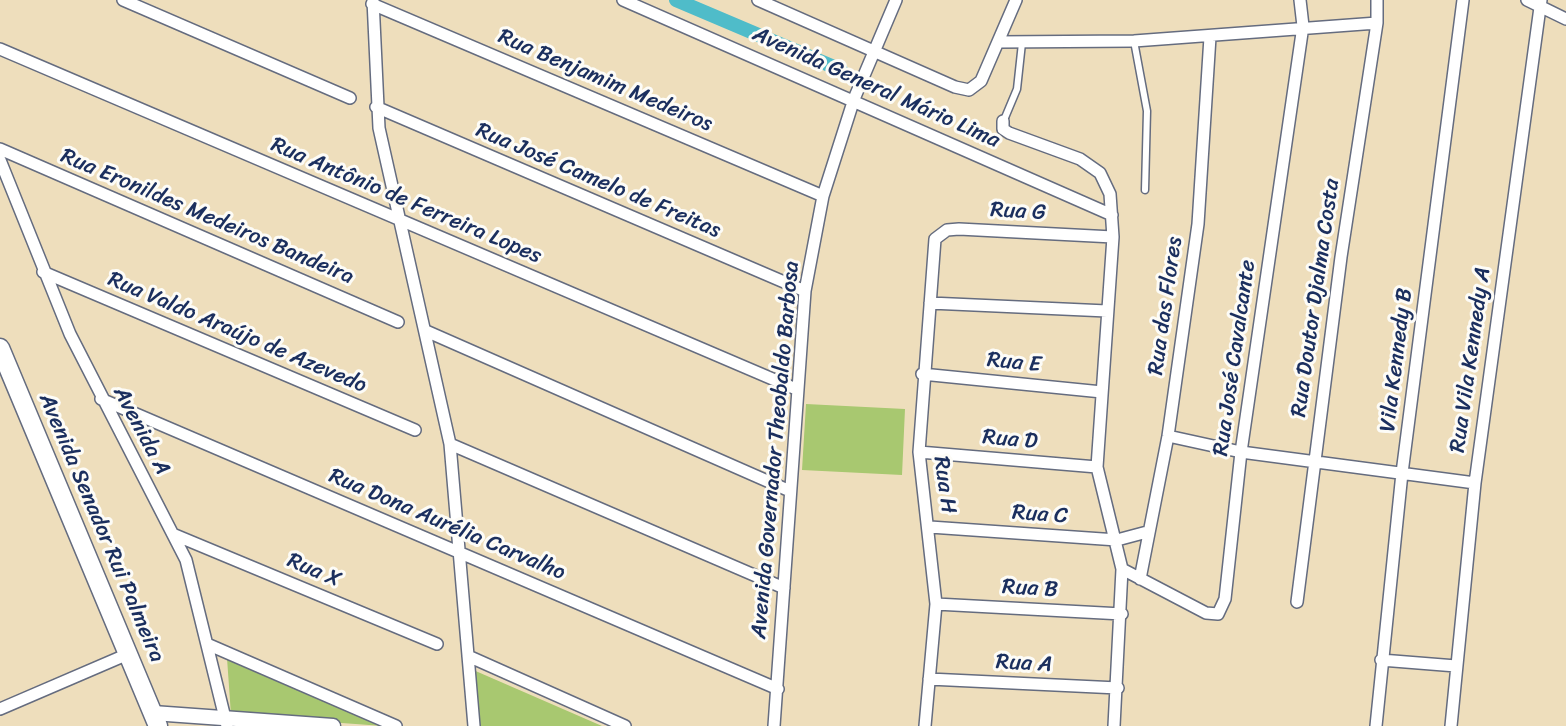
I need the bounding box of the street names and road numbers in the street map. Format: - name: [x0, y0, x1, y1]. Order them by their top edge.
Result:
- street label: Avenida General Mário Lima: [748, 22, 1004, 154]
- street label: Rua Benjamim Medeiros: [494, 24, 716, 138]
- street label: Rua José Camelo de Freitas: [472, 117, 724, 245]
- street label: Rua Antônio de Ferreira Lopes: [267, 132, 545, 270]
- street label: Rua Eronildes Medeiros Bandeira: [57, 143, 357, 291]
- street label: Rua Doutor Djalma Costa: [1286, 177, 1346, 419]
- street label: Rua G: [990, 197, 1046, 227]
- street label: Rua das Flores: [1143, 235, 1189, 377]
- street label: Rua José Cavalcante: [1208, 258, 1262, 458]
- street label: Avenida Governador Theobaldo Barbosa: [746, 260, 806, 640]
- street label: Rua Valdo Araújo de Azevedo: [104, 266, 370, 400]
- street label: Rua Vila Kennedy A: [1445, 266, 1497, 454]
- street label: Vila Kennedy B: [1375, 287, 1419, 433]
- street label: Rua E: [986, 347, 1042, 379]
- street label: Avenida A: [107, 382, 175, 480]
- street label: Avenida Senador Rui Palmeira: [32, 390, 170, 666]
- street label: Rua D: [981, 424, 1039, 456]
- street label: Rua H: [927, 455, 961, 515]
- street label: Rua Dona Aurélia Carvalho: [325, 463, 569, 587]
- street label: Rua C: [1011, 500, 1069, 530]
- street label: Rua X: [283, 548, 345, 594]
- street label: Rua B: [1001, 574, 1059, 604]
- street label: Rua A: [995, 649, 1053, 679]

